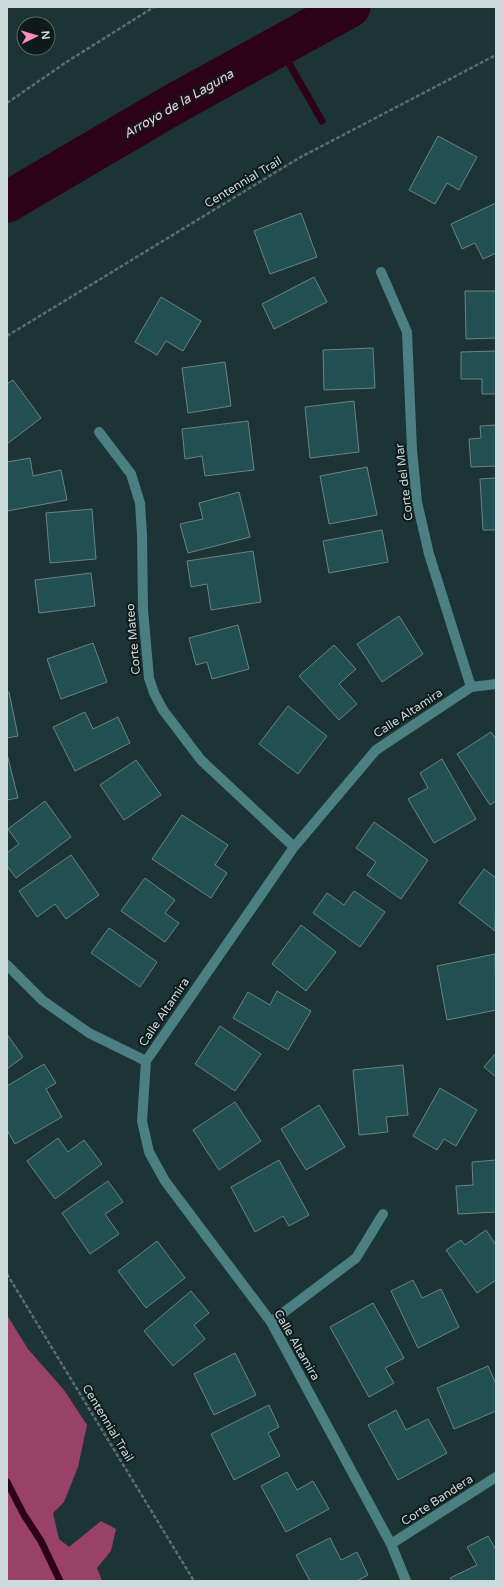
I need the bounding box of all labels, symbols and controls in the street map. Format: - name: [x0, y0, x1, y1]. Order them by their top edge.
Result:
- north arrow: [16, 16, 56, 56]
- text: N: [39, 30, 52, 40]
- water label: Arroyo de la Laguna: [121, 65, 237, 142]
- street label: Centennial Trail: [202, 153, 284, 211]
- street label: Corte del Mar: [392, 442, 416, 521]
- street label: Corte Mateo: [123, 603, 143, 675]
- street label: Calle Altamira: [371, 685, 445, 741]
- street label: Calle Altamira: [136, 975, 192, 1049]
- street label: Calle Altamira: [271, 1307, 323, 1383]
- street label: Centennial Trail: [79, 1382, 137, 1464]
- street label: Corte Bandera: [399, 1472, 475, 1528]

